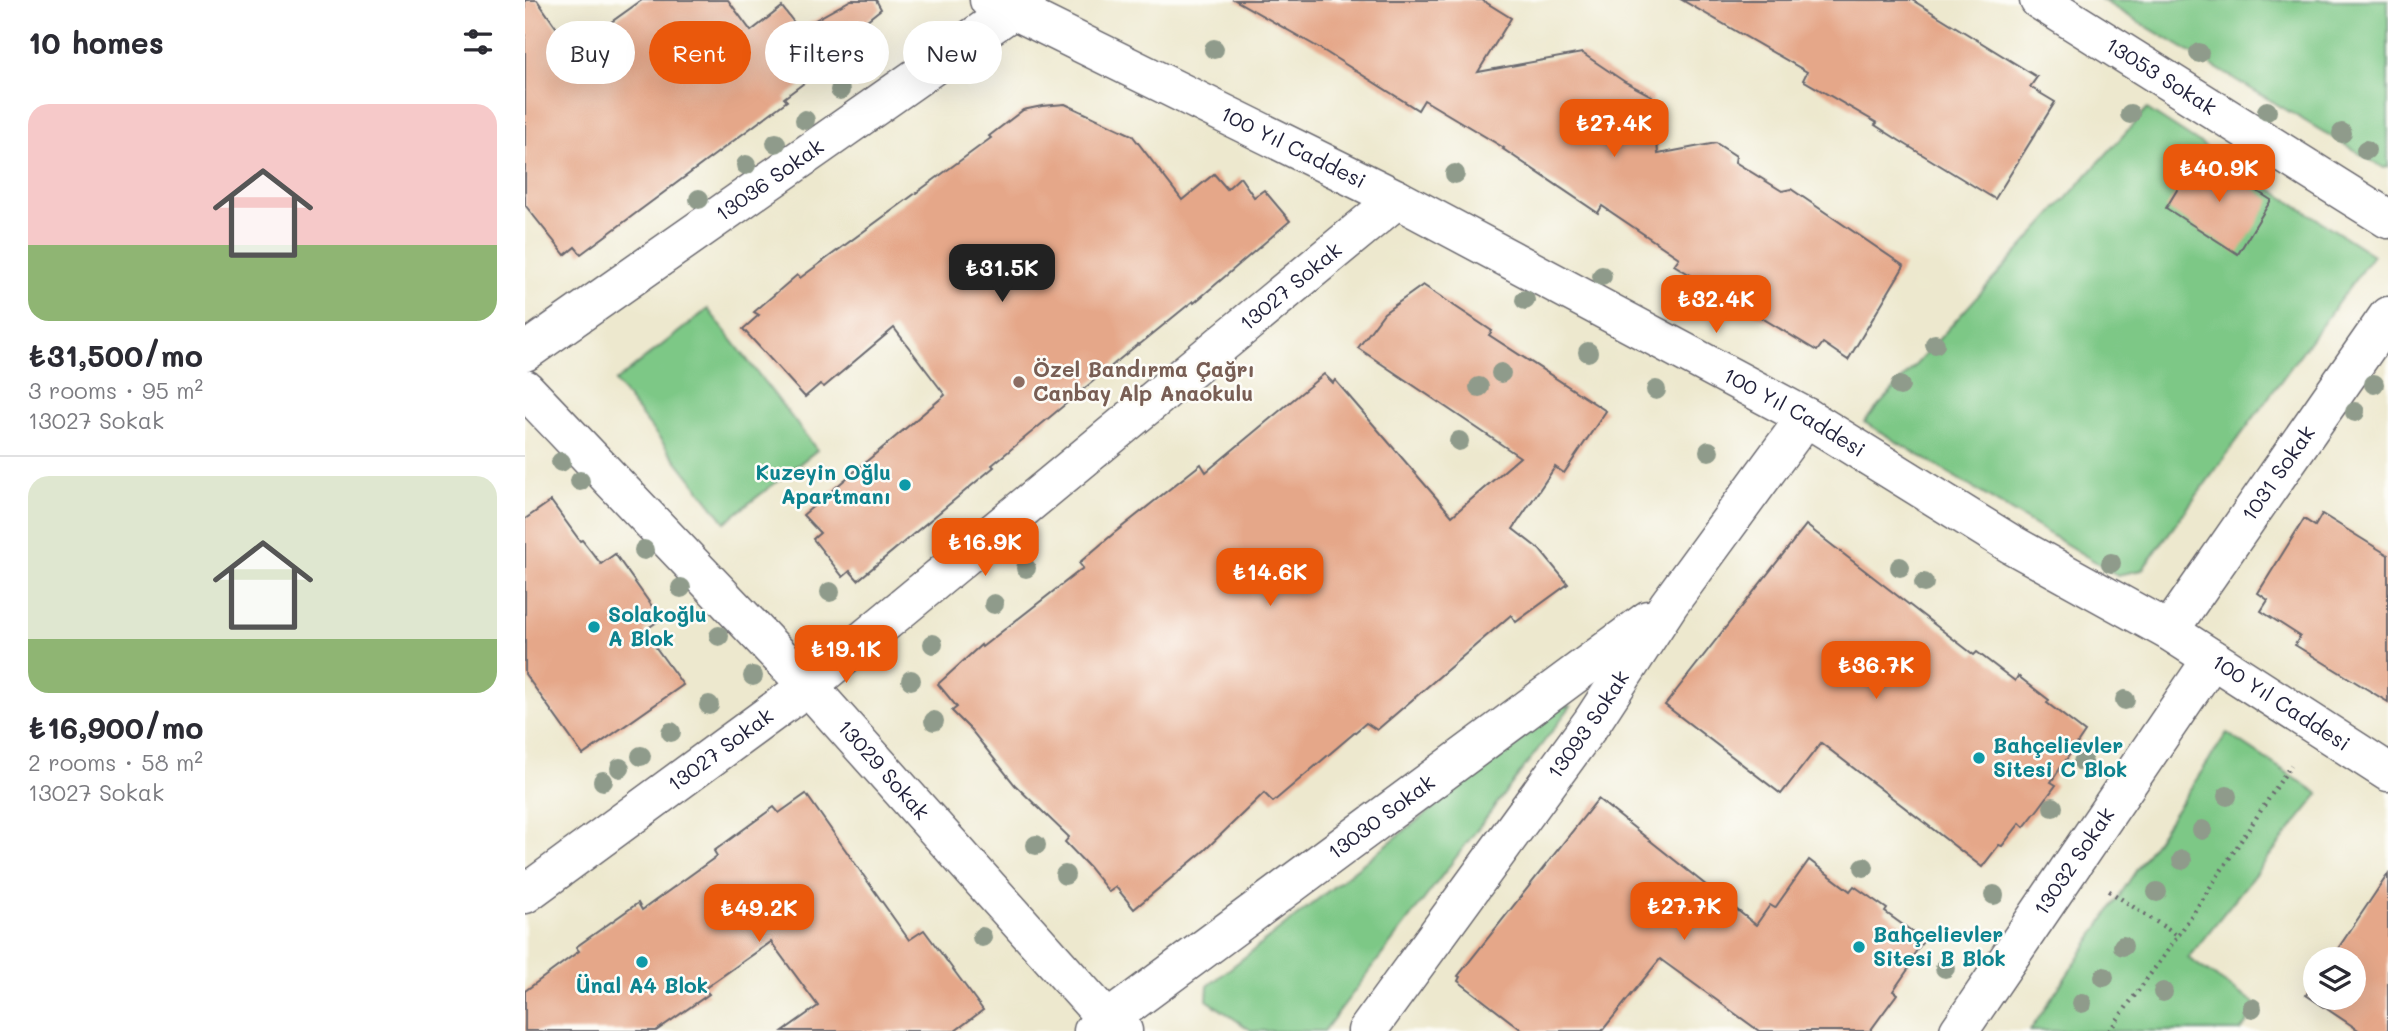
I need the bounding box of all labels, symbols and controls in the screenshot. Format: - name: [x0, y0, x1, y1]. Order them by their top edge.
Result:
- chip: Buy: [546, 21, 635, 84]
- chip: Rent: [649, 21, 751, 84]
- chip: Filters: [765, 21, 889, 84]
- chip: New: [903, 21, 1002, 84]
- text: 10 homes: [28, 22, 164, 62]
- icon: filters: [459, 23, 497, 61]
- street label: 13053 Sokak: [2101, 30, 2222, 120]
- street label: 100 Yıl Caddesi: [1216, 99, 1371, 194]
- pin: ₺27.4K: [1557, 100, 1671, 159]
- text: ₺27.4K: [1576, 107, 1652, 137]
- street label: 13036 Sokak: [710, 132, 828, 226]
- pin: ₺40.9K: [2162, 144, 2276, 204]
- icon: home: [200, 150, 326, 276]
- text: ₺40.9K: [2179, 152, 2259, 182]
- street label: 13027 Sokak: [1234, 235, 1347, 336]
- pin: ₺31.5K: [945, 244, 1059, 304]
- text: ₺31.5K: [965, 252, 1039, 282]
- pin: ₺32.4K: [1659, 276, 1773, 335]
- text: ₺32.4K: [1677, 283, 1755, 313]
- text: ₺31,500/mo: [28, 335, 203, 375]
- place label: Özel Bandırma Çağrı Canbay Alp Anaokulu: [1033, 355, 1255, 407]
- street label: 100 Yıl Caddesi: [1719, 361, 1871, 462]
- marker: Özel Bandırma Çağrı Canbay Alp Anaokulu: [1011, 374, 1027, 390]
- text: 3 rooms · 95 m²: [28, 375, 203, 405]
- text: 13027 Sokak: [28, 405, 164, 435]
- street label: 1031 Sokak: [2235, 419, 2320, 526]
- place label: Kuzeyin Oğlu Apartmanı: [755, 458, 891, 509]
- marker: Kuzeyin Oğlu Apartmanı: [897, 477, 913, 493]
- pin: ₺16.9K: [928, 518, 1042, 578]
- icon: home: [200, 522, 326, 648]
- text: ₺16.9K: [948, 526, 1022, 556]
- pin: ₺14.6K: [1213, 548, 1327, 608]
- text: ₺14.6K: [1232, 556, 1308, 586]
- place label: Solakoğlu A Blok: [608, 600, 707, 651]
- marker: Solakoğlu A Blok: [586, 619, 602, 635]
- pin: ₺19.1K: [789, 626, 903, 685]
- text: ₺19.1K: [811, 633, 881, 663]
- pin: ₺36.7K: [1819, 642, 1933, 701]
- street label: 100 Yıl Caddesi: [2208, 647, 2356, 756]
- text: ₺36.7K: [1837, 649, 1915, 679]
- street label: 13093 Sokak: [1540, 665, 1634, 783]
- street label: 13027 Sokak: [662, 701, 778, 797]
- text: ₺16,900/mo: [28, 707, 204, 747]
- street label: 13029 Sokak: [833, 713, 936, 825]
- place label: Bahçelievler Sitesi C Blok: [1993, 731, 2127, 782]
- text: 2 rooms · 58 m²: [28, 747, 203, 777]
- marker: Bahçelievler Sitesi C Blok: [1971, 750, 1987, 766]
- street label: 13030 Sokak: [1322, 768, 1439, 865]
- text: 13027 Sokak: [28, 777, 164, 807]
- street label: 13032 Sokak: [2027, 801, 2119, 920]
- pin: ₺27.7K: [1627, 883, 1741, 942]
- pin: ₺49.2K: [702, 884, 816, 944]
- text: ₺27.7K: [1646, 890, 1722, 920]
- text: ₺49.2K: [720, 892, 798, 922]
- place label: Bahçelievler Sitesi B Blok: [1873, 920, 2006, 971]
- marker: Bahçelievler Sitesi B Blok: [1851, 939, 1867, 955]
- map controls: [2303, 947, 2366, 1010]
- button: layers: [2303, 947, 2366, 1010]
- marker: Ünal A4 Blok: [634, 954, 650, 970]
- place label: Ünal A4 Blok: [576, 971, 708, 998]

